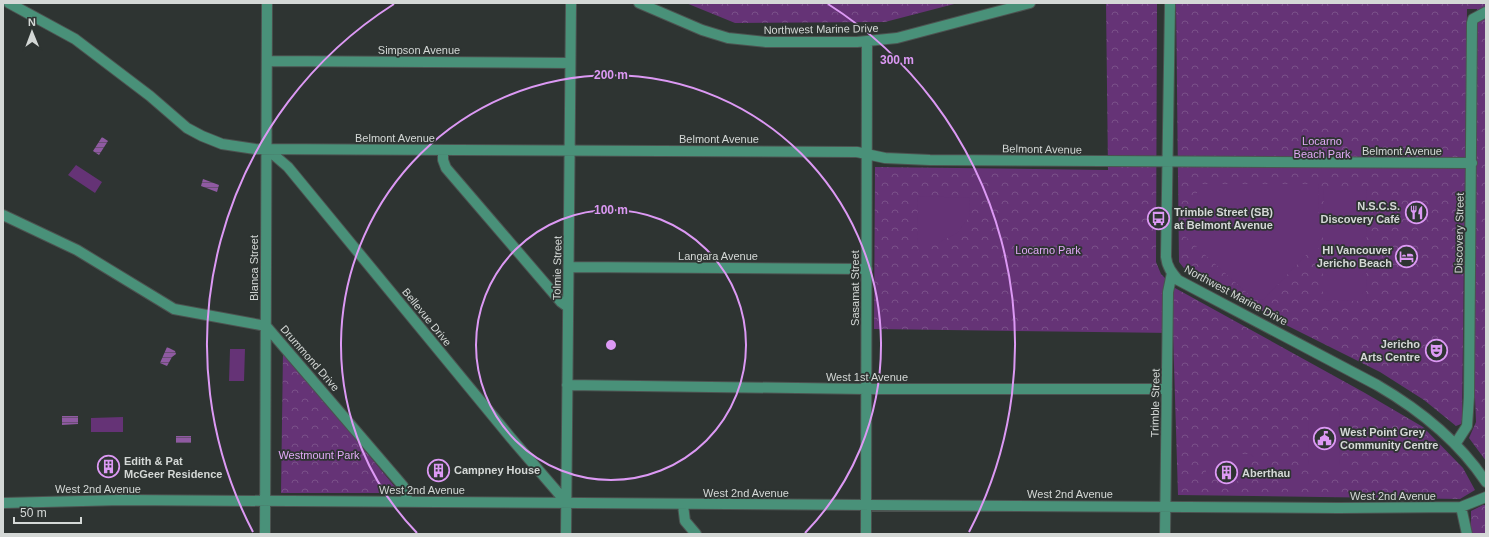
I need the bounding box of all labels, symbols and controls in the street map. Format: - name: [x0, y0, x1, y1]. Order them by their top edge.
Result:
- north arrow: [12, 12, 52, 52]
- text: N: [28, 16, 36, 28]
- street label: Northwest Marine Drive: [763, 22, 879, 36]
- street label: Simpson Avenue: [378, 44, 460, 56]
- text: 300 m: [880, 53, 914, 67]
- text: 200 m: [594, 68, 628, 82]
- street label: Belmont Avenue: [355, 132, 435, 144]
- street label: Belmont Avenue: [679, 133, 759, 145]
- park label: Locarno Beach Park: [1294, 135, 1351, 160]
- street label: Belmont Avenue: [1002, 142, 1082, 156]
- street label: Belmont Avenue: [1362, 145, 1442, 157]
- street label: Discovery Street: [1452, 193, 1466, 273]
- restaurant icon: N.S.C.S. Discovery Café: [1403, 199, 1429, 225]
- place label: N.S.C.S. Discovery Café: [1321, 200, 1400, 225]
- text: 100 m: [594, 203, 628, 217]
- bus stop icon: Trimble Street (SB) at Belmont Avenue: [1145, 205, 1171, 231]
- place label: Trimble Street (SB) at Belmont Avenue: [1174, 206, 1273, 231]
- street label: Blanca Street: [248, 235, 260, 301]
- street label: Tolmie Street: [550, 236, 564, 300]
- hotel icon: HI Vancouver Jericho Beach: [1394, 243, 1420, 269]
- park label: Locarno Park: [1015, 244, 1081, 256]
- place label: HI Vancouver Jericho Beach: [1317, 244, 1393, 269]
- street label: Langara Avenue: [678, 250, 758, 262]
- street label: Sasamat Street: [849, 250, 861, 326]
- street label: Northwest Marine Drive: [1182, 263, 1290, 327]
- street label: Bellevue Drive: [400, 286, 454, 348]
- street label: Drummond Drive: [278, 323, 342, 393]
- theatre icon: Jericho Arts Centre: [1423, 337, 1449, 363]
- centre of rings: [604, 338, 618, 352]
- place label: Jericho Arts Centre: [1360, 338, 1420, 363]
- street label: Trimble Street: [1148, 369, 1162, 437]
- street label: West 1st Avenue: [826, 371, 908, 383]
- public building icon: West Point Grey Community Centre: [1311, 425, 1337, 451]
- place label: West Point Grey Community Centre: [1340, 426, 1438, 451]
- park label: Westmount Park: [278, 449, 360, 461]
- building icon: Edith & Pat McGeer Residence: [96, 454, 122, 480]
- place label: Edith & Pat McGeer Residence: [124, 455, 222, 480]
- building icon: Campney House: [426, 457, 452, 483]
- building icon: Aberthau: [1213, 460, 1239, 486]
- place label: Campney House: [454, 464, 540, 476]
- place label: Aberthau: [1242, 467, 1290, 479]
- street label: West 2nd Avenue: [55, 483, 141, 495]
- street label: West 2nd Avenue: [379, 484, 465, 496]
- street label: West 2nd Avenue: [703, 487, 789, 499]
- street label: West 2nd Avenue: [1027, 488, 1113, 500]
- street label: West 2nd Avenue: [1350, 490, 1436, 502]
- scale bar: [14, 499, 81, 525]
- text: 50 m: [20, 506, 47, 520]

